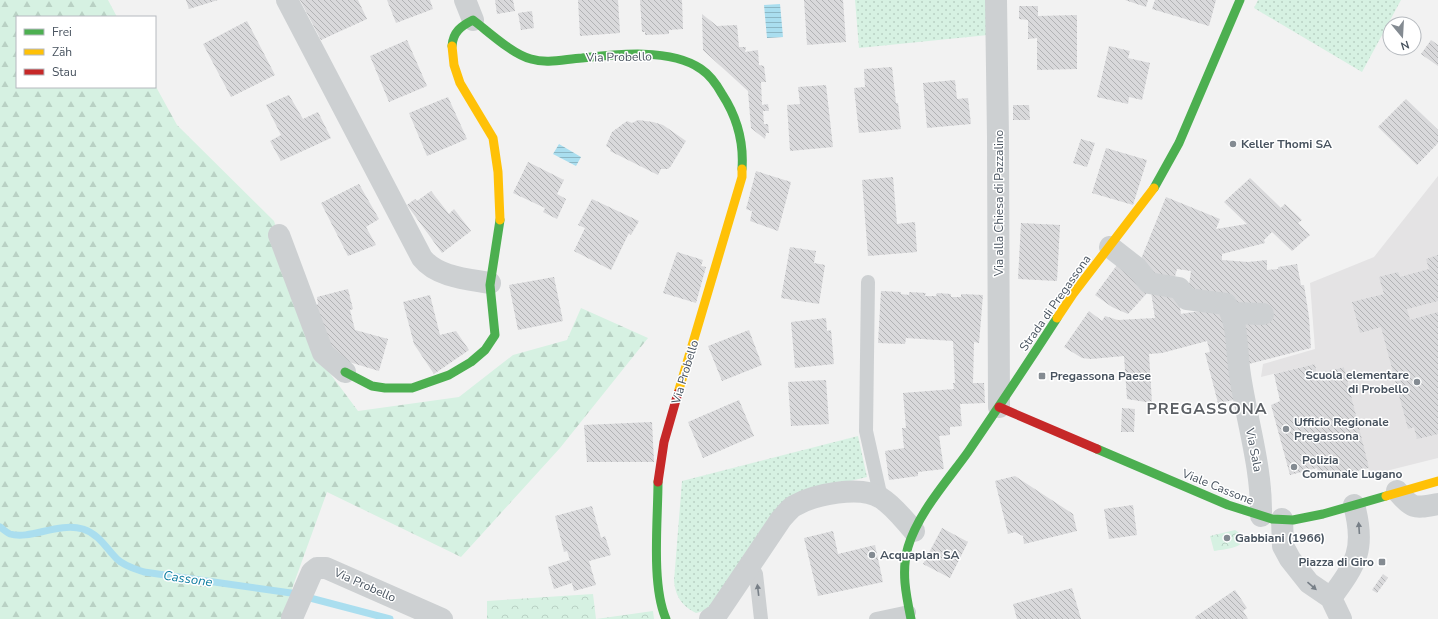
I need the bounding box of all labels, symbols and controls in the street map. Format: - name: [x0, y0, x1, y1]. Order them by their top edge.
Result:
- legend: [16, 16, 156, 88]
- north arrow: [1382, 16, 1422, 56]
- text: Frei: [52, 24, 72, 40]
- text: N: [1399, 37, 1411, 53]
- text: Zäh: [52, 44, 72, 60]
- street label: Via Probello: [585, 48, 652, 66]
- text: Stau: [52, 64, 77, 80]
- street label: Via alla Chiesa di Pazzalino: [991, 129, 1007, 277]
- place label: Keller Thomi SA: [1241, 136, 1332, 152]
- marker: Keller Thomi SA: [1228, 139, 1238, 149]
- street label: Strada di Pregassona: [1016, 252, 1094, 354]
- street label: Via Probello: [667, 338, 702, 407]
- place label: Scuola elementare di Probello: [1305, 367, 1409, 397]
- place label: Pregassona Paese: [1050, 368, 1152, 384]
- marker: Pregassona Paese: [1037, 371, 1047, 381]
- marker: Scuola elementare di Probello: [1412, 377, 1422, 387]
- district label: PREGASSONA: [1146, 398, 1268, 420]
- place label: Ufficio Regionale Pregassona: [1294, 414, 1389, 444]
- marker: Ufficio Regionale Pregassona: [1281, 424, 1291, 434]
- street label: Via Sala: [1242, 426, 1266, 473]
- place label: Polizia Comunale Lugano: [1302, 452, 1403, 482]
- marker: Polizia Comunale Lugano: [1289, 462, 1299, 472]
- street label: Viale Cassone: [1179, 465, 1256, 509]
- one-way arrow: [1356, 522, 1363, 534]
- place label: Gabbiani (1966): [1235, 530, 1325, 546]
- marker: Gabbiani (1966): [1222, 533, 1232, 543]
- place label: Acquaplan SA: [880, 547, 959, 563]
- marker: Acquaplan SA: [867, 550, 877, 560]
- place label: Piazza di Giro: [1299, 554, 1374, 570]
- marker: Piazza di Giro: [1377, 557, 1387, 567]
- street label: Via Probello: [331, 564, 399, 606]
- water label: Cassone: [162, 567, 214, 591]
- one-way arrow: [1307, 582, 1318, 591]
- one-way arrow: [755, 584, 761, 596]

